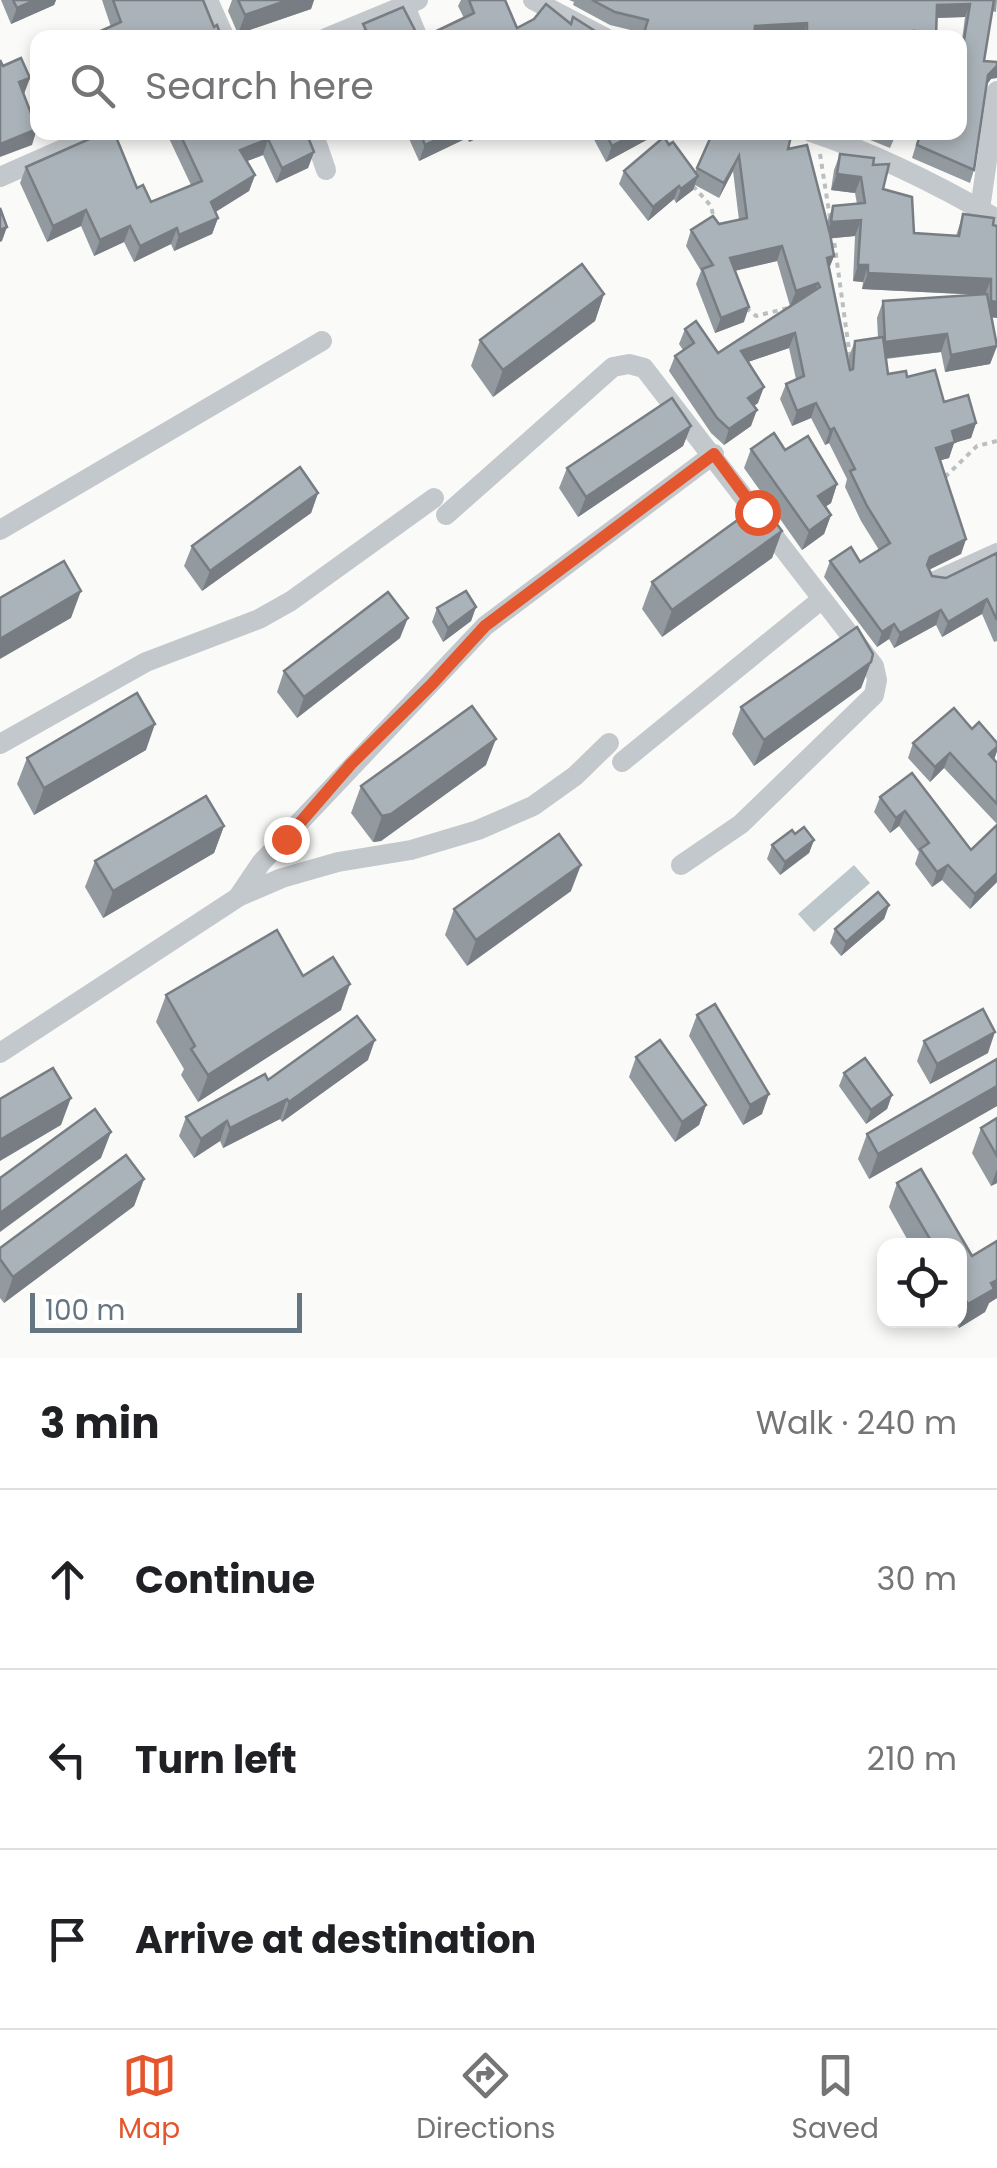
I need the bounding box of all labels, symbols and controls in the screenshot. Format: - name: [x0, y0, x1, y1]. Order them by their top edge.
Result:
- search box: [30, 30, 967, 140]
- icon: search: [65, 58, 120, 113]
- text: Search here: [145, 59, 374, 112]
- route start: [735, 490, 781, 536]
- route end: [264, 817, 310, 863]
- map controls: [877, 1238, 967, 1328]
- button: locate: [877, 1238, 967, 1328]
- scale bar: [30, 1288, 302, 1332]
- text: 100 m: [45, 1291, 125, 1330]
- text: 3 min: [40, 1394, 160, 1453]
- text: Walk · 240 m: [756, 1400, 957, 1445]
- icon: ahead: [40, 1552, 95, 1607]
- text: Continue: [135, 1553, 315, 1606]
- text: 30 m: [877, 1556, 957, 1601]
- icon: left: [40, 1732, 95, 1787]
- text: Turn left: [135, 1733, 297, 1786]
- text: 210 m: [867, 1736, 957, 1781]
- icon: arrive: [40, 1912, 95, 1967]
- text: Arrive at destination: [135, 1913, 536, 1966]
- tab: Map: [118, 2048, 180, 2150]
- tab: Directions: [416, 2048, 555, 2150]
- tab: Saved: [792, 2048, 879, 2150]

